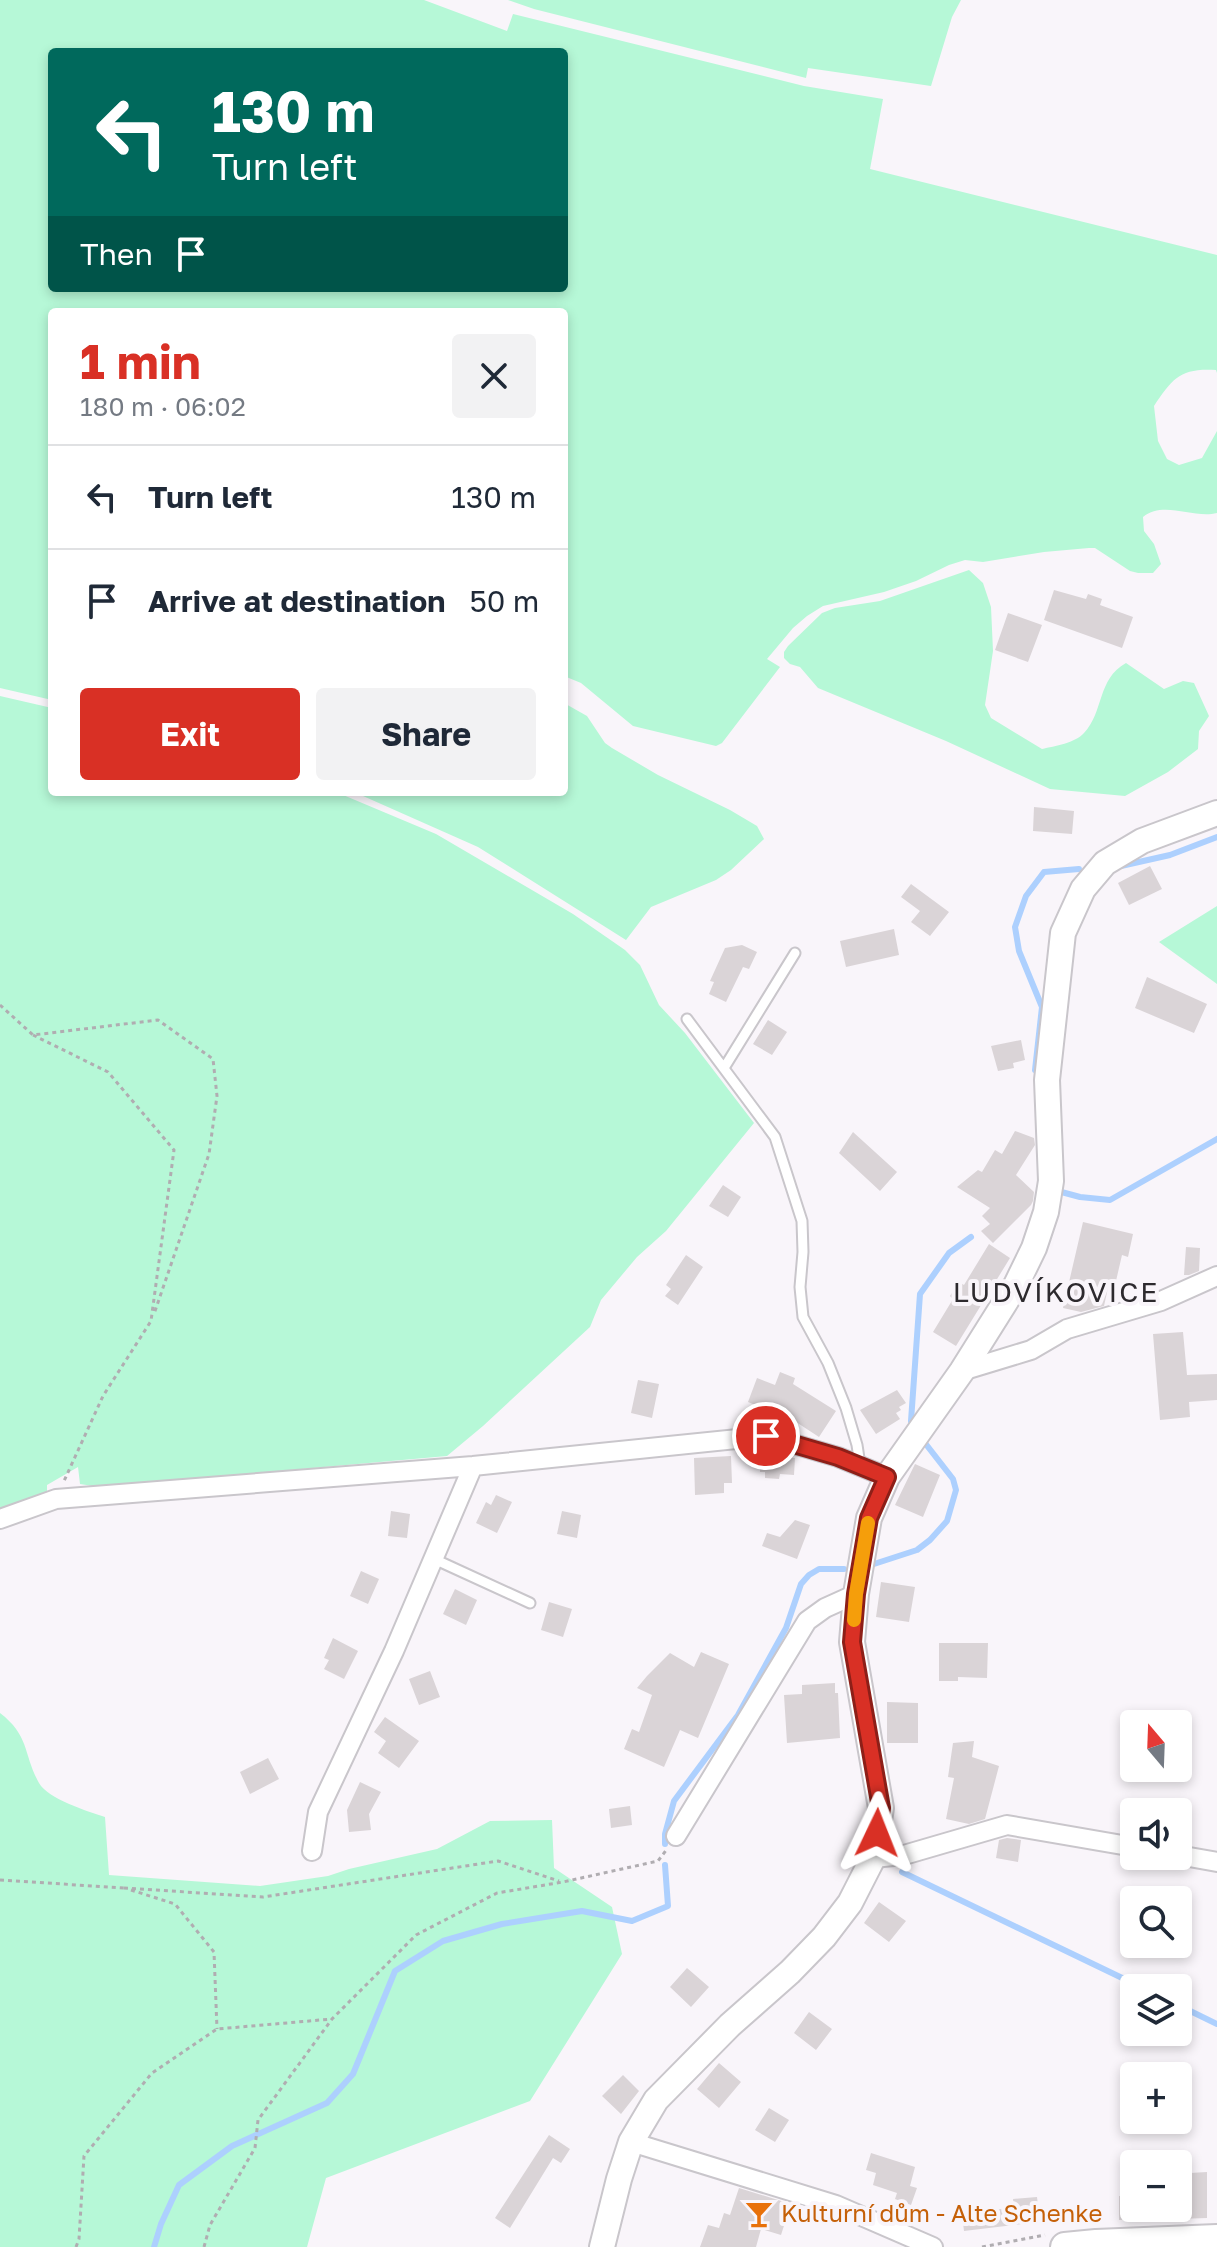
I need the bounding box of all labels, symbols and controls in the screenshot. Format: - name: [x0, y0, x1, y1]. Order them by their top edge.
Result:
- text: 130 m: [212, 77, 374, 144]
- icon: left: [80, 80, 184, 184]
- text: Turn left: [212, 145, 358, 188]
- icon: arrive: [169, 232, 213, 276]
- text: Then: [80, 236, 153, 272]
- text: 1 min: [80, 332, 201, 390]
- button: close: [452, 334, 536, 418]
- text: 180 m · 06:02: [80, 391, 246, 422]
- icon: left: [80, 475, 124, 519]
- text: Turn left: [148, 479, 273, 515]
- text: 130 m: [451, 479, 536, 515]
- icon: arrive: [80, 579, 124, 623]
- text: Arrive at destination: [148, 583, 445, 619]
- text: 50 m: [469, 583, 539, 619]
- button: Exit: [80, 688, 300, 780]
- button: Share: [316, 688, 536, 780]
- district label: LUDVÍKOVICE: [953, 1275, 1159, 1308]
- pin: [732, 1402, 800, 1470]
- icon: arrive: [744, 1414, 788, 1458]
- north arrow: [1120, 1710, 1192, 1782]
- map controls: [1120, 1710, 1192, 2222]
- position arrow: [835, 1791, 919, 1875]
- button: sound: [1120, 1798, 1192, 1870]
- button: search: [1120, 1886, 1192, 1958]
- button: layers: [1120, 1974, 1192, 2046]
- button: +: [1120, 2062, 1192, 2134]
- button: −: [1120, 2150, 1192, 2222]
- place label: Kulturní dům - Alte Schenke: [781, 2198, 1102, 2227]
- bar icon: Kulturní dům - Alte Schenke: [744, 2199, 774, 2229]

